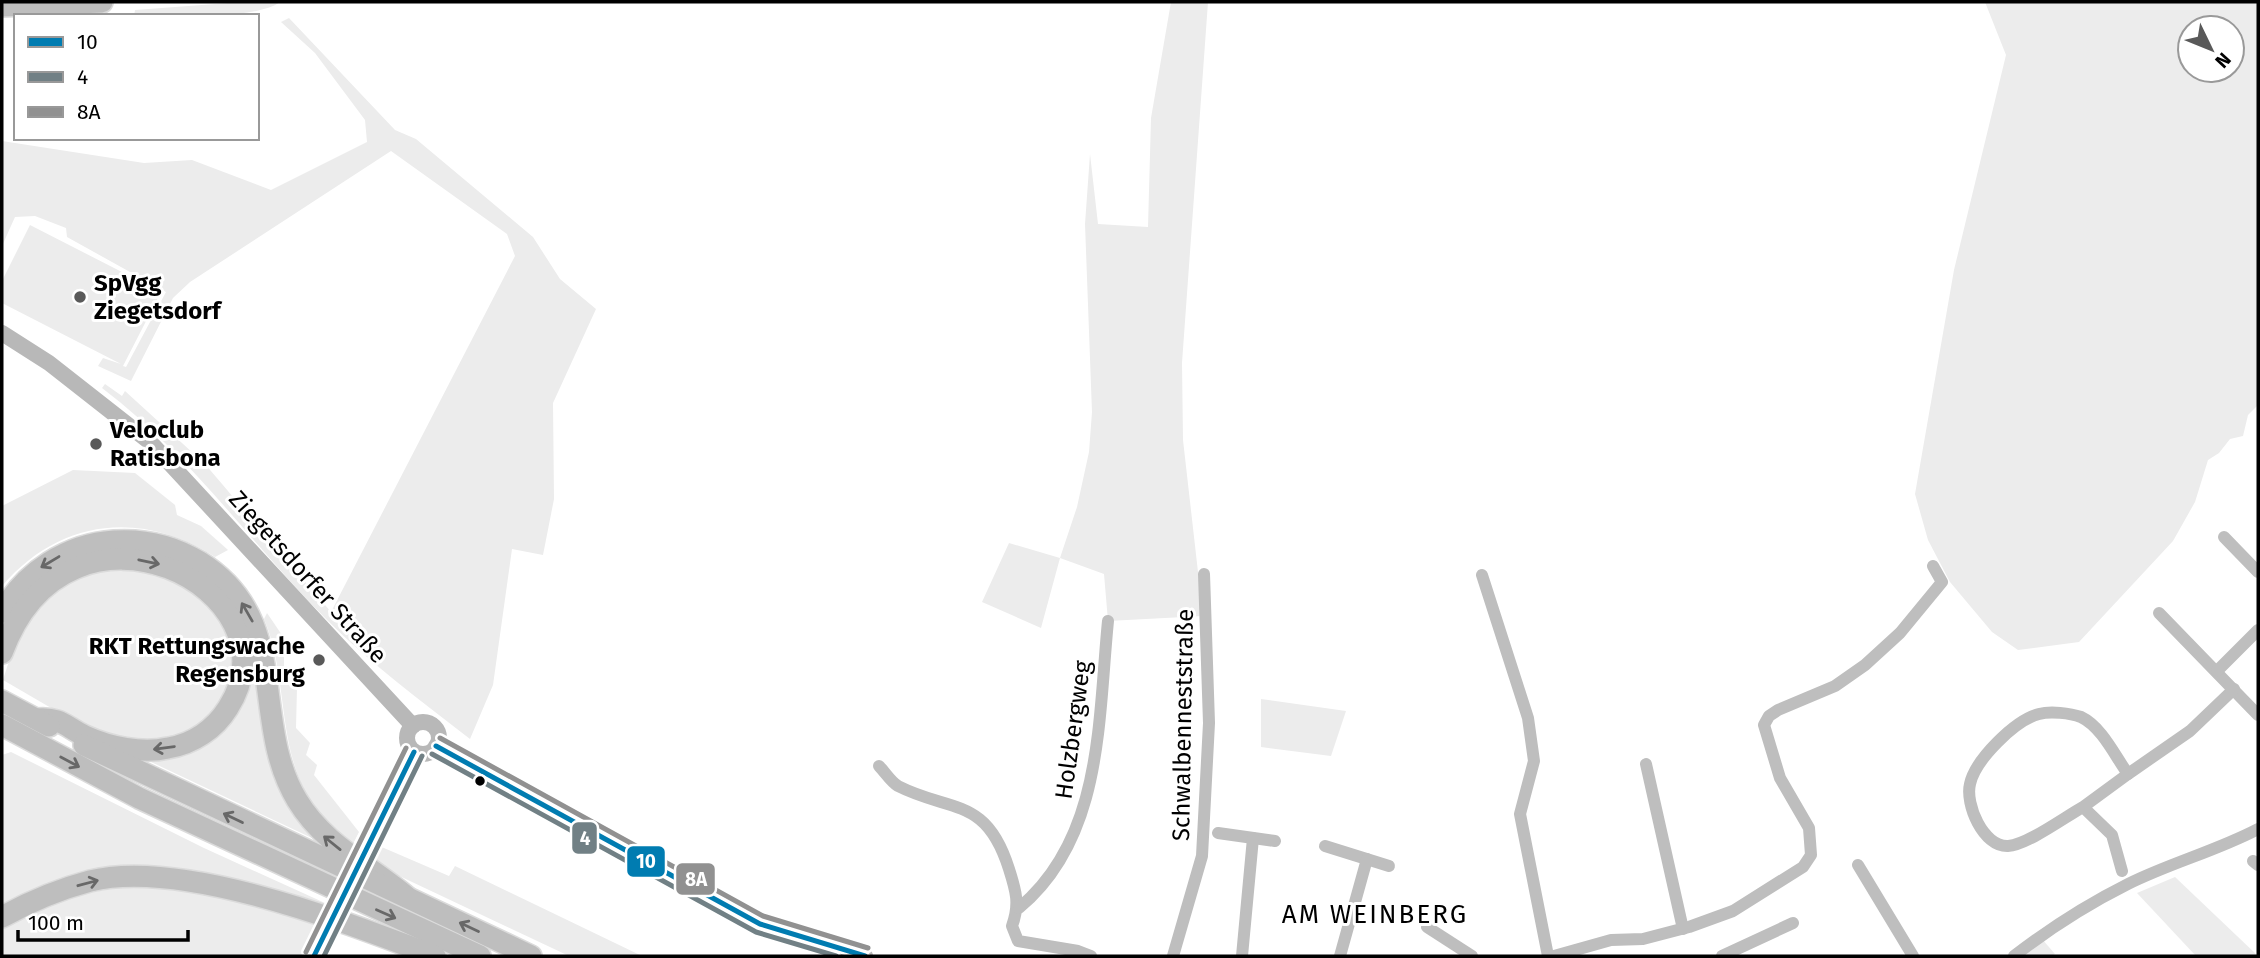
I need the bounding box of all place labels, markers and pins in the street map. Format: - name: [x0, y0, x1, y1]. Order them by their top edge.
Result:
- place label: SpVgg Ziegetsdorf: [94, 269, 223, 325]
- marker: SpVgg Ziegetsdorf: [72, 289, 88, 305]
- place label: Veloclub Ratisbona: [109, 416, 221, 472]
- marker: Veloclub Ratisbona: [88, 436, 104, 452]
- place label: RKT Rettungswache Regensburg: [89, 632, 306, 688]
- marker: RKT Rettungswache Regensburg: [311, 652, 327, 668]
- unlabelled marker: [473, 774, 487, 788]

